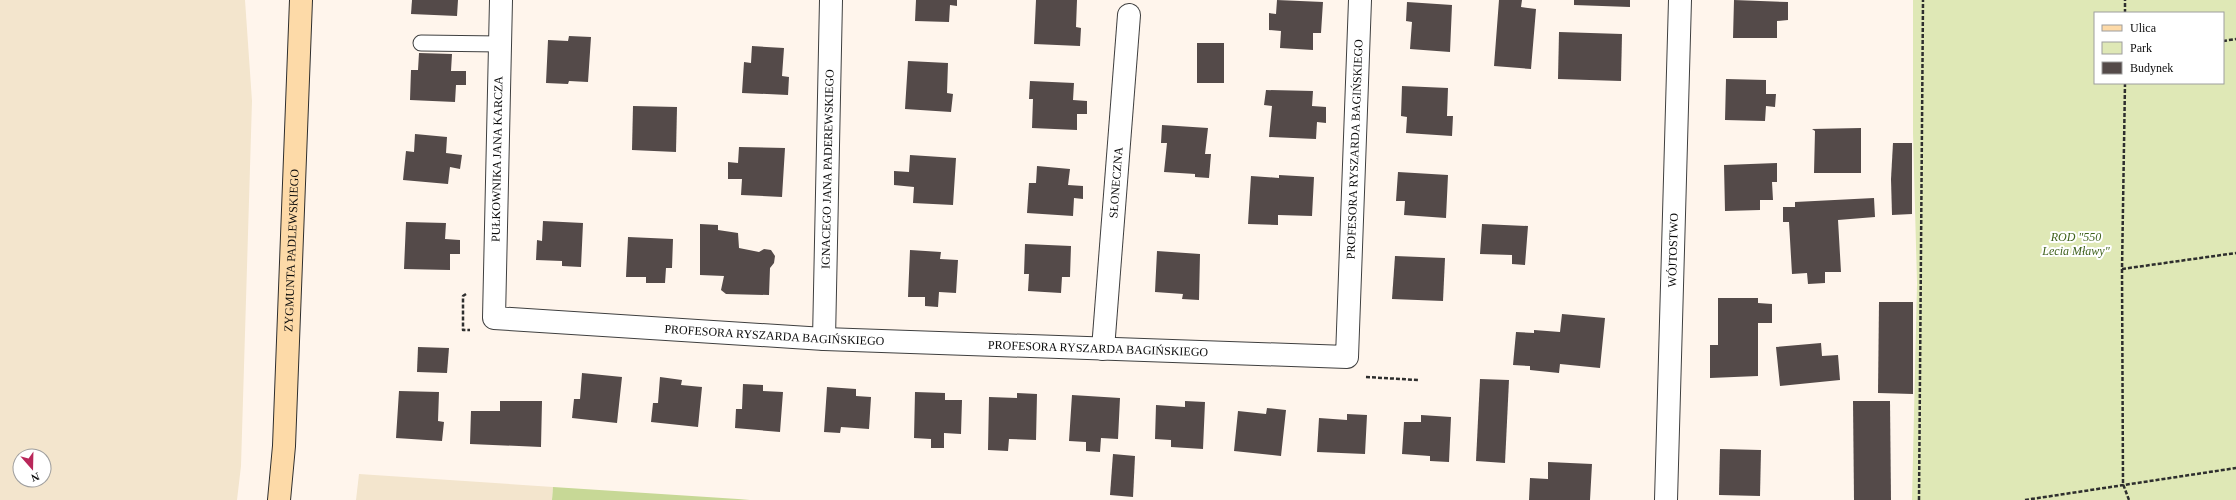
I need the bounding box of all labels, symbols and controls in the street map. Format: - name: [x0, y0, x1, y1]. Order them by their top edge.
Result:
- legend: [2094, 12, 2224, 84]
- text: Ulica: [2130, 21, 2157, 35]
- street label: PROFESORA RYSZARDA BAGIŃSKIEGO: [1344, 39, 1366, 260]
- text: Park: [2130, 41, 2152, 55]
- text: Budynek: [2130, 61, 2173, 75]
- street label: IGNACEGO JANA PADEREWSKIEGO: [818, 69, 837, 269]
- street label: PUŁKOWNIKA JANA KARCZA: [489, 76, 505, 242]
- street label: SŁONECZNA: [1106, 146, 1126, 219]
- street label: ZYGMUNTA PADLEWSKIEGO: [281, 168, 302, 332]
- street label: WÓJTOSTWO: [1665, 212, 1681, 288]
- park label: ROD "550 Lecia Mławy": [2041, 230, 2111, 258]
- street label: PROFESORA RYSZARDA BAGIŃSKIEGO: [664, 322, 885, 348]
- street label: PROFESORA RYSZARDA BAGIŃSKIEGO: [988, 338, 1209, 359]
- north arrow: [12, 448, 52, 488]
- text: N: [30, 470, 41, 484]

